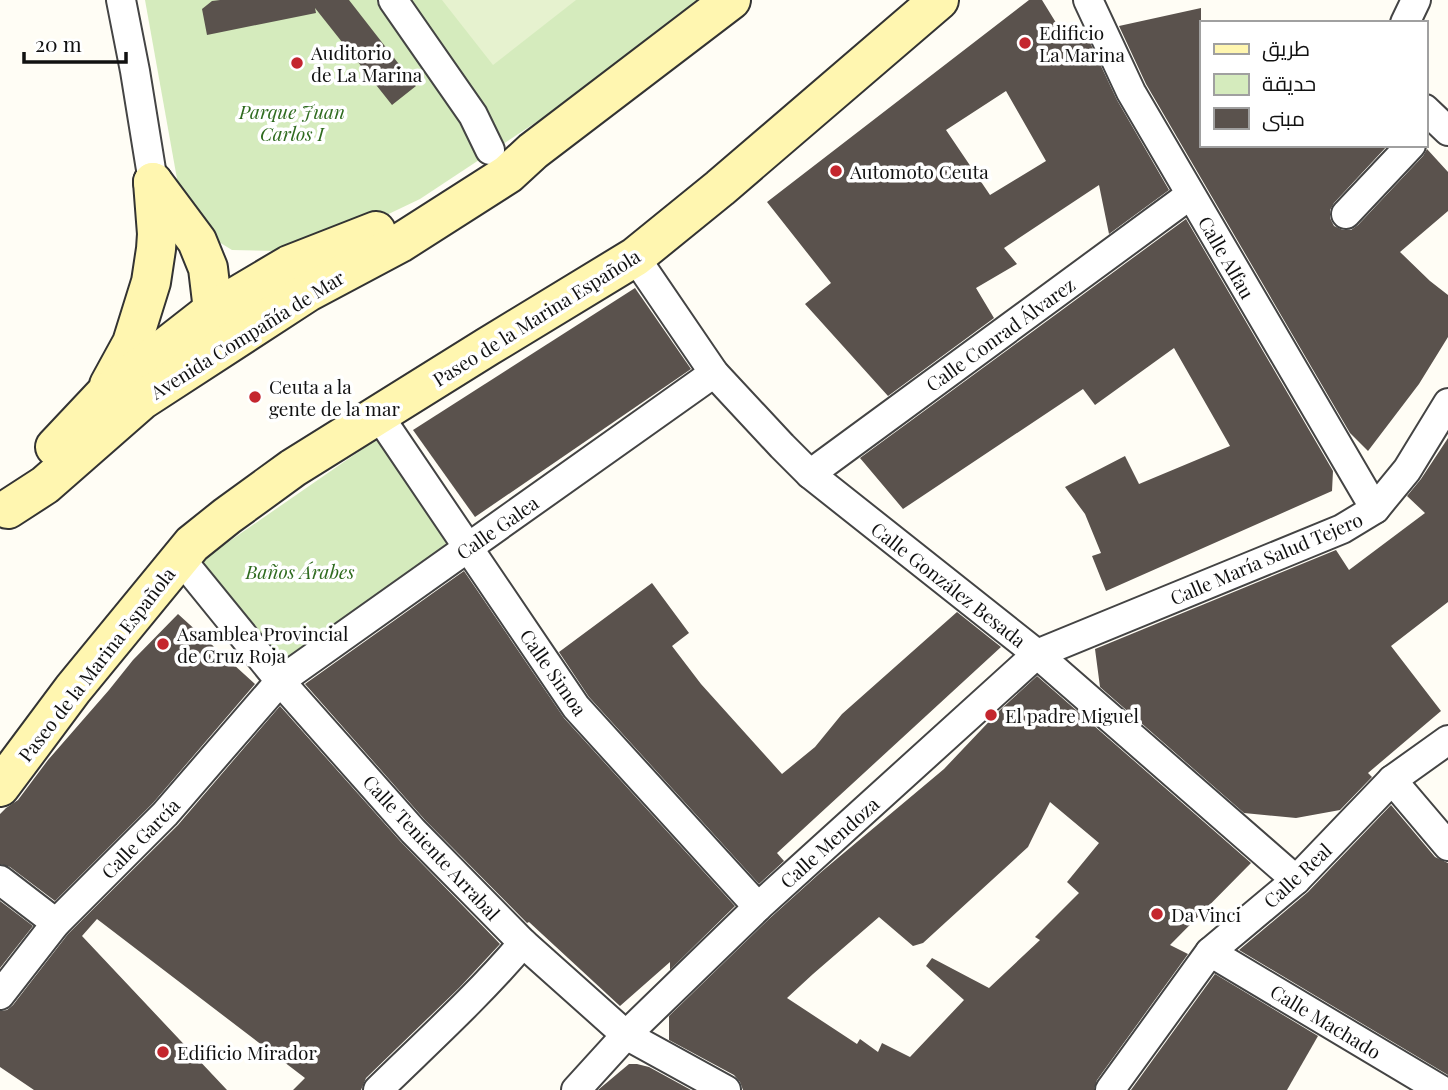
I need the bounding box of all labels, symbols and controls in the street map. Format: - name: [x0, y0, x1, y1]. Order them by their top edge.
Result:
- place label: Edificio La Marina: [1039, 19, 1125, 67]
- scale bar: [24, 21, 126, 65]
- legend: [1200, 21, 1427, 147]
- text: 20 m: [35, 29, 82, 57]
- text: طريق: [1262, 33, 1310, 62]
- marker: Edificio La Marina: [1017, 35, 1033, 51]
- place label: Auditorio de La Marina: [310, 39, 423, 87]
- marker: Auditorio de La Marina: [289, 55, 305, 71]
- text: حديقة: [1262, 68, 1316, 96]
- park label: Parque Juan Carlos I: [238, 98, 345, 146]
- text: مبنى: [1262, 103, 1305, 132]
- place label: Automoto Ceuta: [849, 158, 989, 184]
- marker: Automoto Ceuta: [828, 163, 844, 179]
- street label: Calle Alfau: [1193, 211, 1261, 303]
- street label: Paseo de la Marina Española: [427, 242, 645, 392]
- street label: Avenida Compañía de Mar: [144, 263, 349, 405]
- street label: Calle Conrad Álvarez: [920, 271, 1080, 397]
- place label: Ceuta a la gente de la mar: [269, 373, 400, 421]
- marker: Ceuta a la gente de la mar: [247, 389, 263, 405]
- street label: Calle Galea: [451, 489, 544, 565]
- street label: Calle María Salud Tejero: [1166, 506, 1366, 610]
- street label: Calle González Besada: [866, 515, 1032, 653]
- park label: Baños Árabes: [245, 558, 354, 584]
- street label: Paseo de la Marina Española: [12, 561, 181, 767]
- place label: Asamblea Provincial de Cruz Roja: [176, 620, 349, 668]
- street label: Calle Simoa: [515, 624, 594, 721]
- marker: Asamblea Provincial de Cruz Roja: [155, 636, 171, 652]
- place label: El padre Miguel: [1005, 702, 1139, 728]
- marker: El padre Miguel: [983, 707, 999, 723]
- street label: Calle Teniente Arrabal: [358, 769, 507, 926]
- street label: Calle Mendoza: [774, 790, 884, 893]
- street label: Calle García: [95, 792, 185, 884]
- street label: Calle Real: [1257, 836, 1337, 913]
- place label: Da Vinci: [1171, 901, 1242, 927]
- marker: Da Vinci: [1149, 906, 1165, 922]
- street label: Calle Machado: [1266, 978, 1386, 1064]
- place label: Edificio Mirador: [177, 1039, 317, 1065]
- marker: Edificio Mirador: [155, 1044, 171, 1060]

